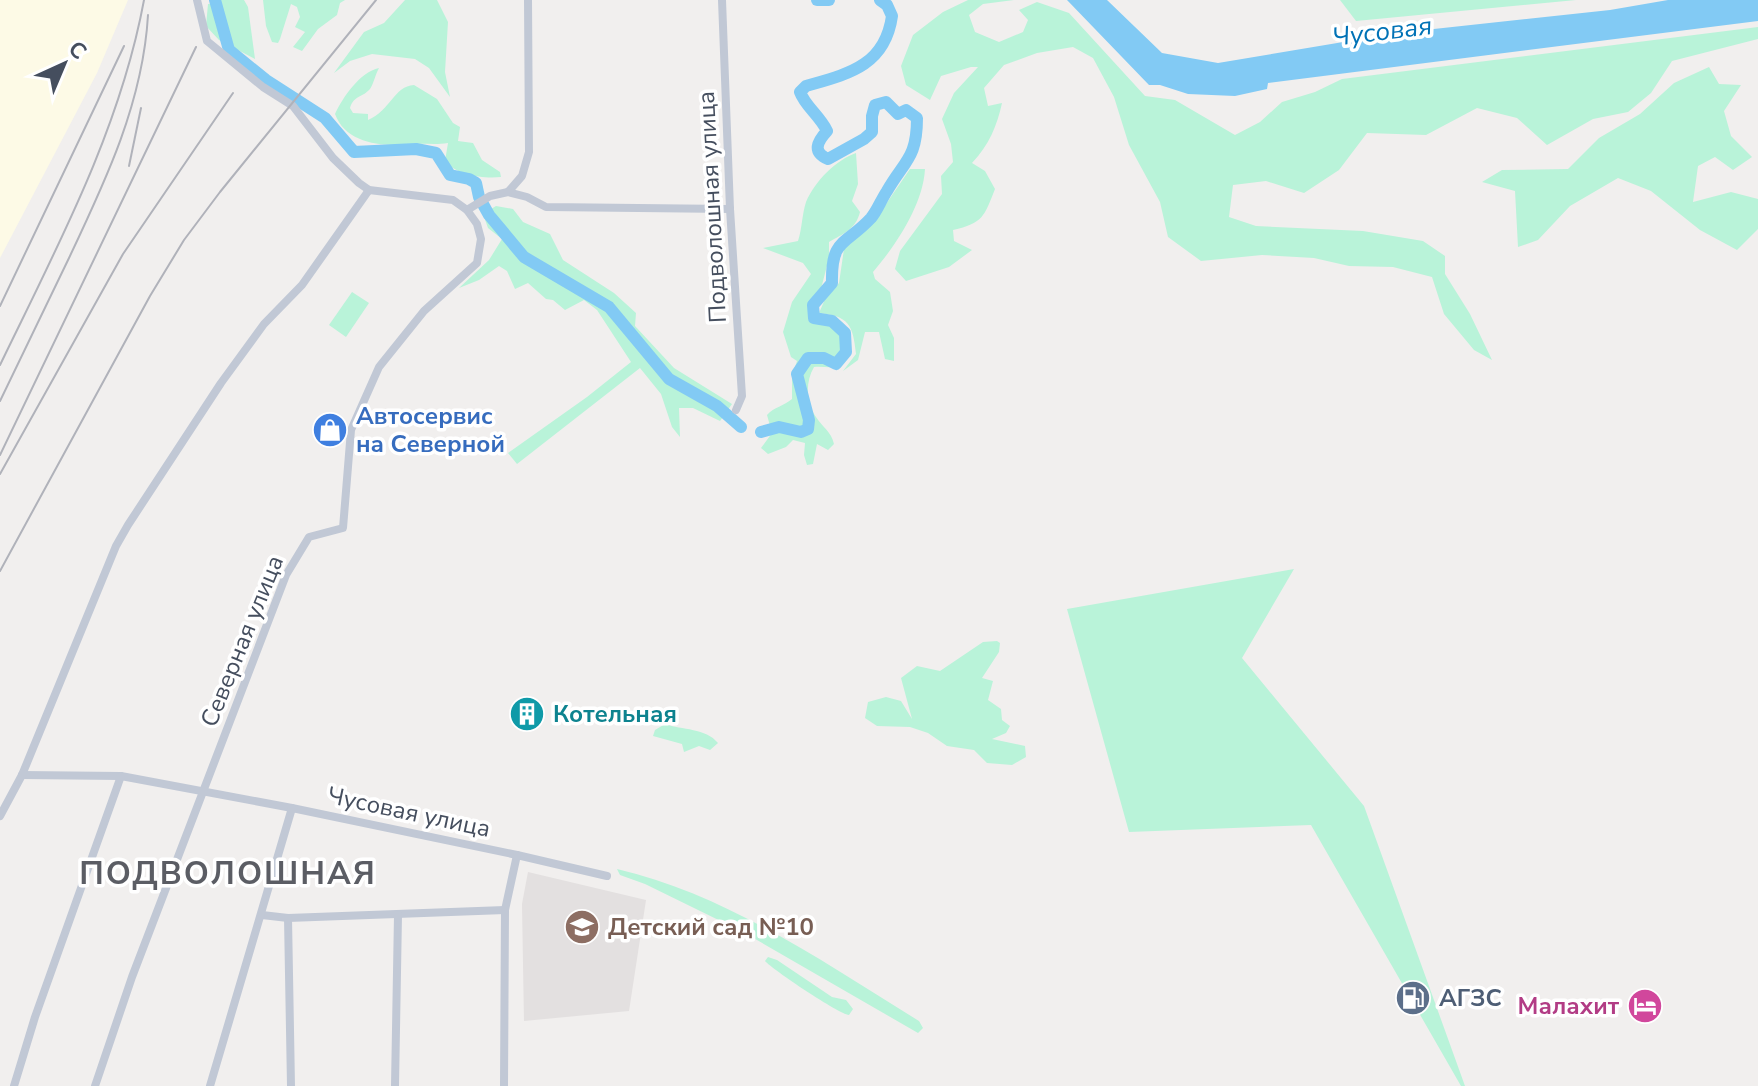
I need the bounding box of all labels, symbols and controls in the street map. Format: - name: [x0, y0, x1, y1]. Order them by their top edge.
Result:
- water label: Чусовая: [1330, 8, 1434, 55]
- north arrow: [24, 24, 104, 104]
- text: С: [61, 34, 93, 66]
- street label: Подволошная улица: [690, 90, 734, 324]
- place label: Автосервис на Северной: [356, 400, 505, 460]
- shop icon: Автосервис на Северной: [311, 411, 349, 449]
- street label: Северная улица: [193, 550, 291, 732]
- building icon: Котельная: [508, 695, 546, 733]
- place label: Котельная: [553, 698, 677, 730]
- street label: Чусовая улица: [325, 779, 493, 845]
- district label: ПОДВОЛОШНАЯ: [79, 852, 377, 895]
- school or university icon: Детский сад №10: [563, 908, 601, 946]
- place label: Детский сад №10: [608, 911, 814, 943]
- fuel station icon: АГЗС: [1394, 979, 1432, 1017]
- place label: АГЗС: [1439, 982, 1502, 1014]
- hotel icon: Малахит: [1626, 987, 1664, 1025]
- place label: Малахит: [1518, 990, 1620, 1022]

